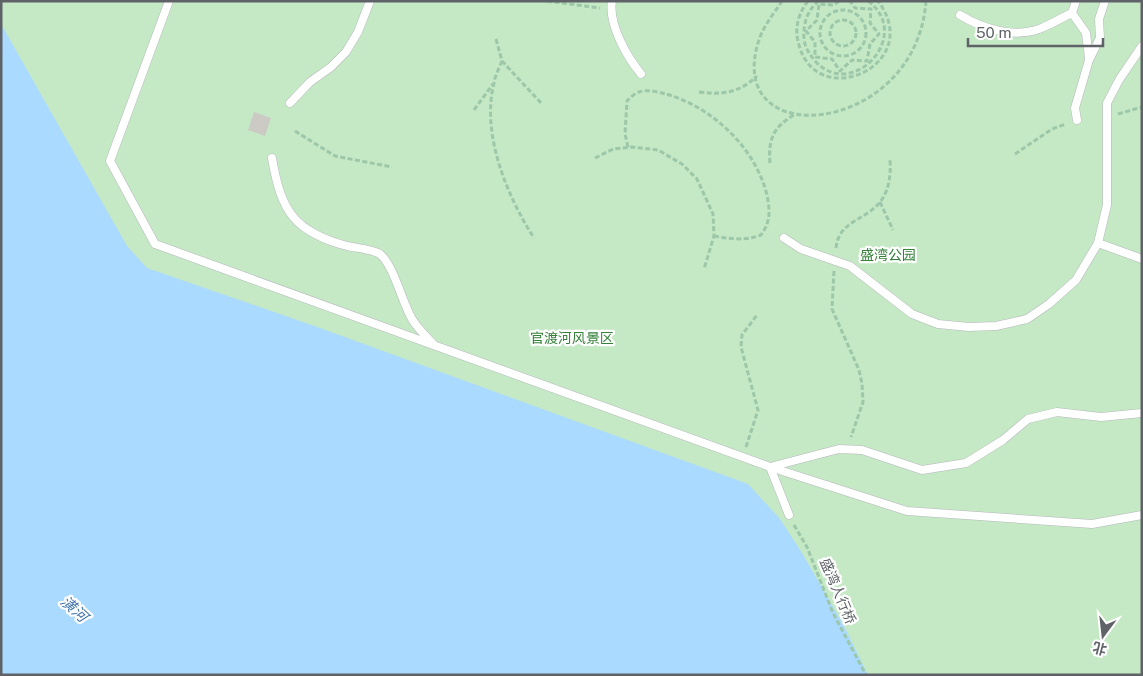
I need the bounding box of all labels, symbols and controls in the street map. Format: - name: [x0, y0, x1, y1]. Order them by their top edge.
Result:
- scale bar: [968, 15, 1103, 47]
- text: 50 m: [976, 24, 1011, 41]
- park label: 盛湾公园: [860, 247, 916, 263]
- park label: 官渡河风景区: [530, 330, 614, 346]
- street label: 盛湾人行桥: [817, 556, 859, 626]
- water label: 潢河: [57, 592, 93, 627]
- north arrow: [1078, 611, 1128, 661]
- text: 北: [1091, 639, 1108, 658]

